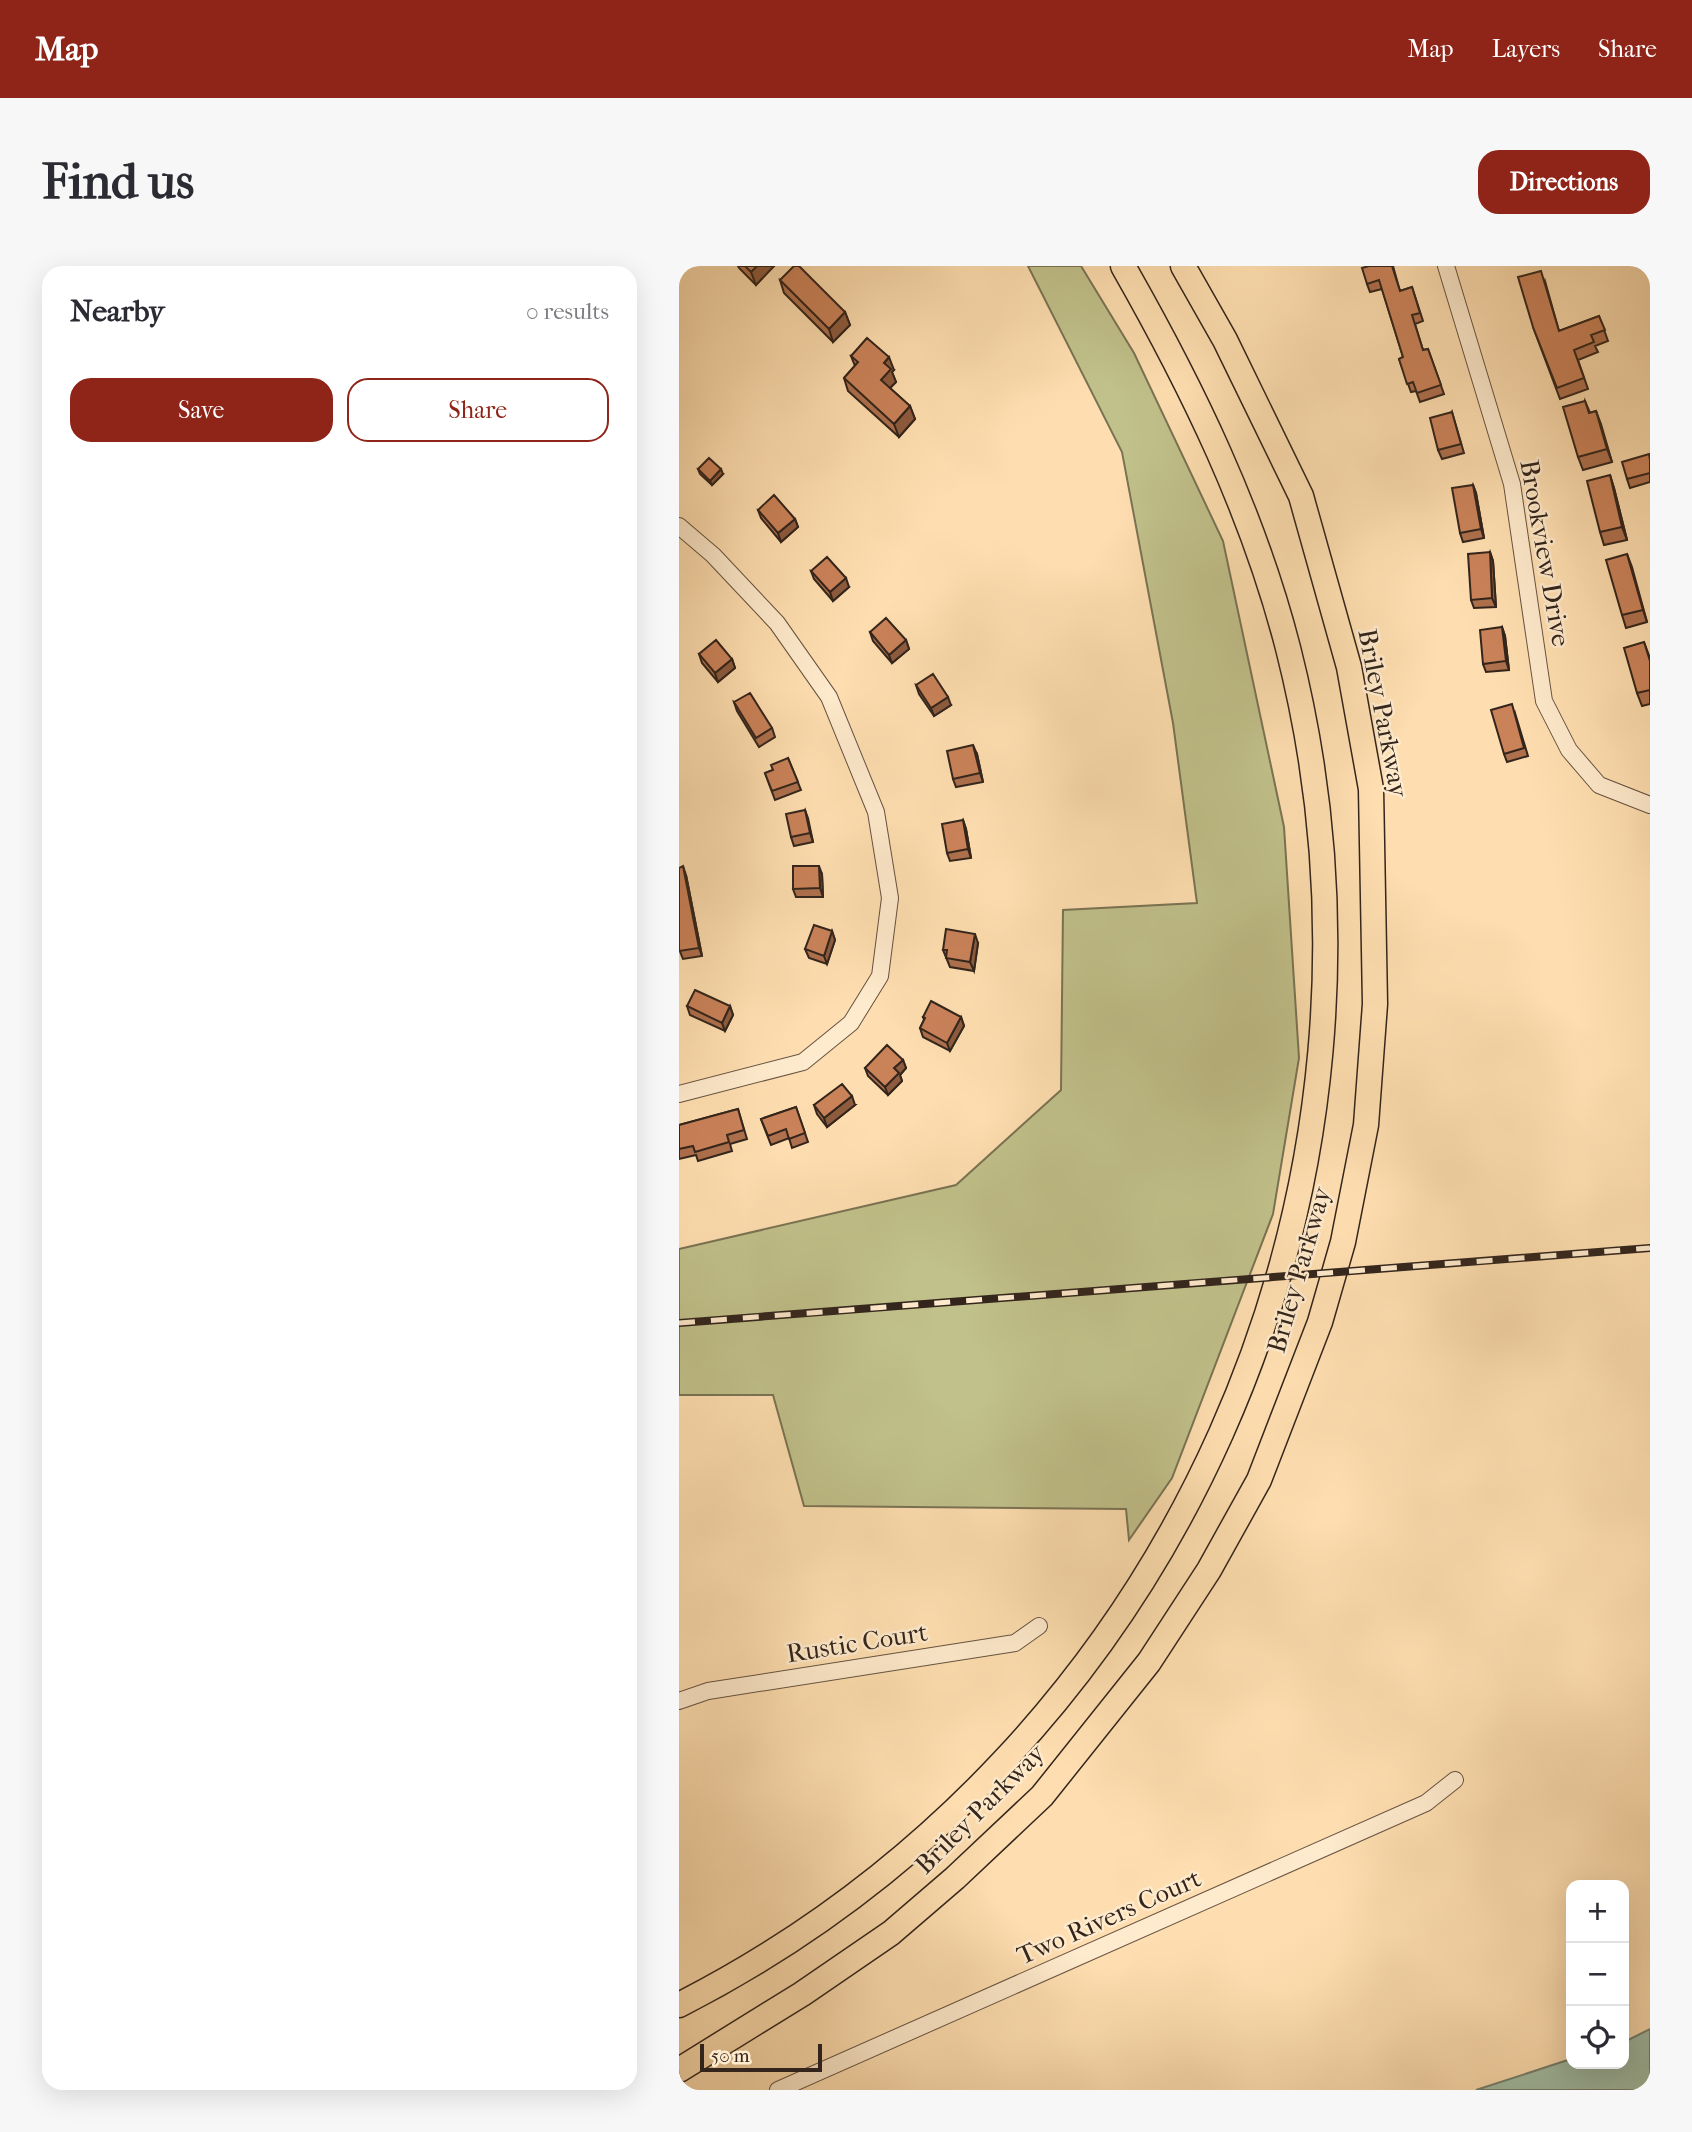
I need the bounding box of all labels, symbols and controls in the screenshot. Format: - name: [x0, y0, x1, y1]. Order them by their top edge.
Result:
- text: Map: [35, 30, 98, 69]
- text: Map: [1408, 35, 1454, 63]
- text: Layers: [1492, 35, 1560, 63]
- text: Share: [1598, 35, 1657, 63]
- button: Directions: [1478, 150, 1650, 214]
- text: Find us: [42, 153, 194, 211]
- text: Nearby: [70, 294, 165, 329]
- text: 0 results: [526, 298, 609, 325]
- button: Save: [70, 378, 333, 442]
- button: Share: [347, 378, 609, 442]
- street label: Brookview Drive: [1513, 457, 1577, 649]
- street label: Briley Parkway: [1351, 626, 1415, 801]
- street label: Briley Parkway: [1261, 1183, 1338, 1356]
- street label: Rustic Court: [784, 1616, 930, 1669]
- street label: Briley Parkway: [909, 1737, 1052, 1880]
- street label: Two Rivers Court: [1012, 1862, 1206, 1971]
- map controls: [1566, 1880, 1629, 2069]
- button: +: [1566, 1880, 1629, 1943]
- button: −: [1566, 1943, 1629, 2006]
- button: locate: [1566, 2006, 1629, 2069]
- scale bar: [700, 2041, 823, 2073]
- text: 50 m: [711, 2045, 750, 2067]

